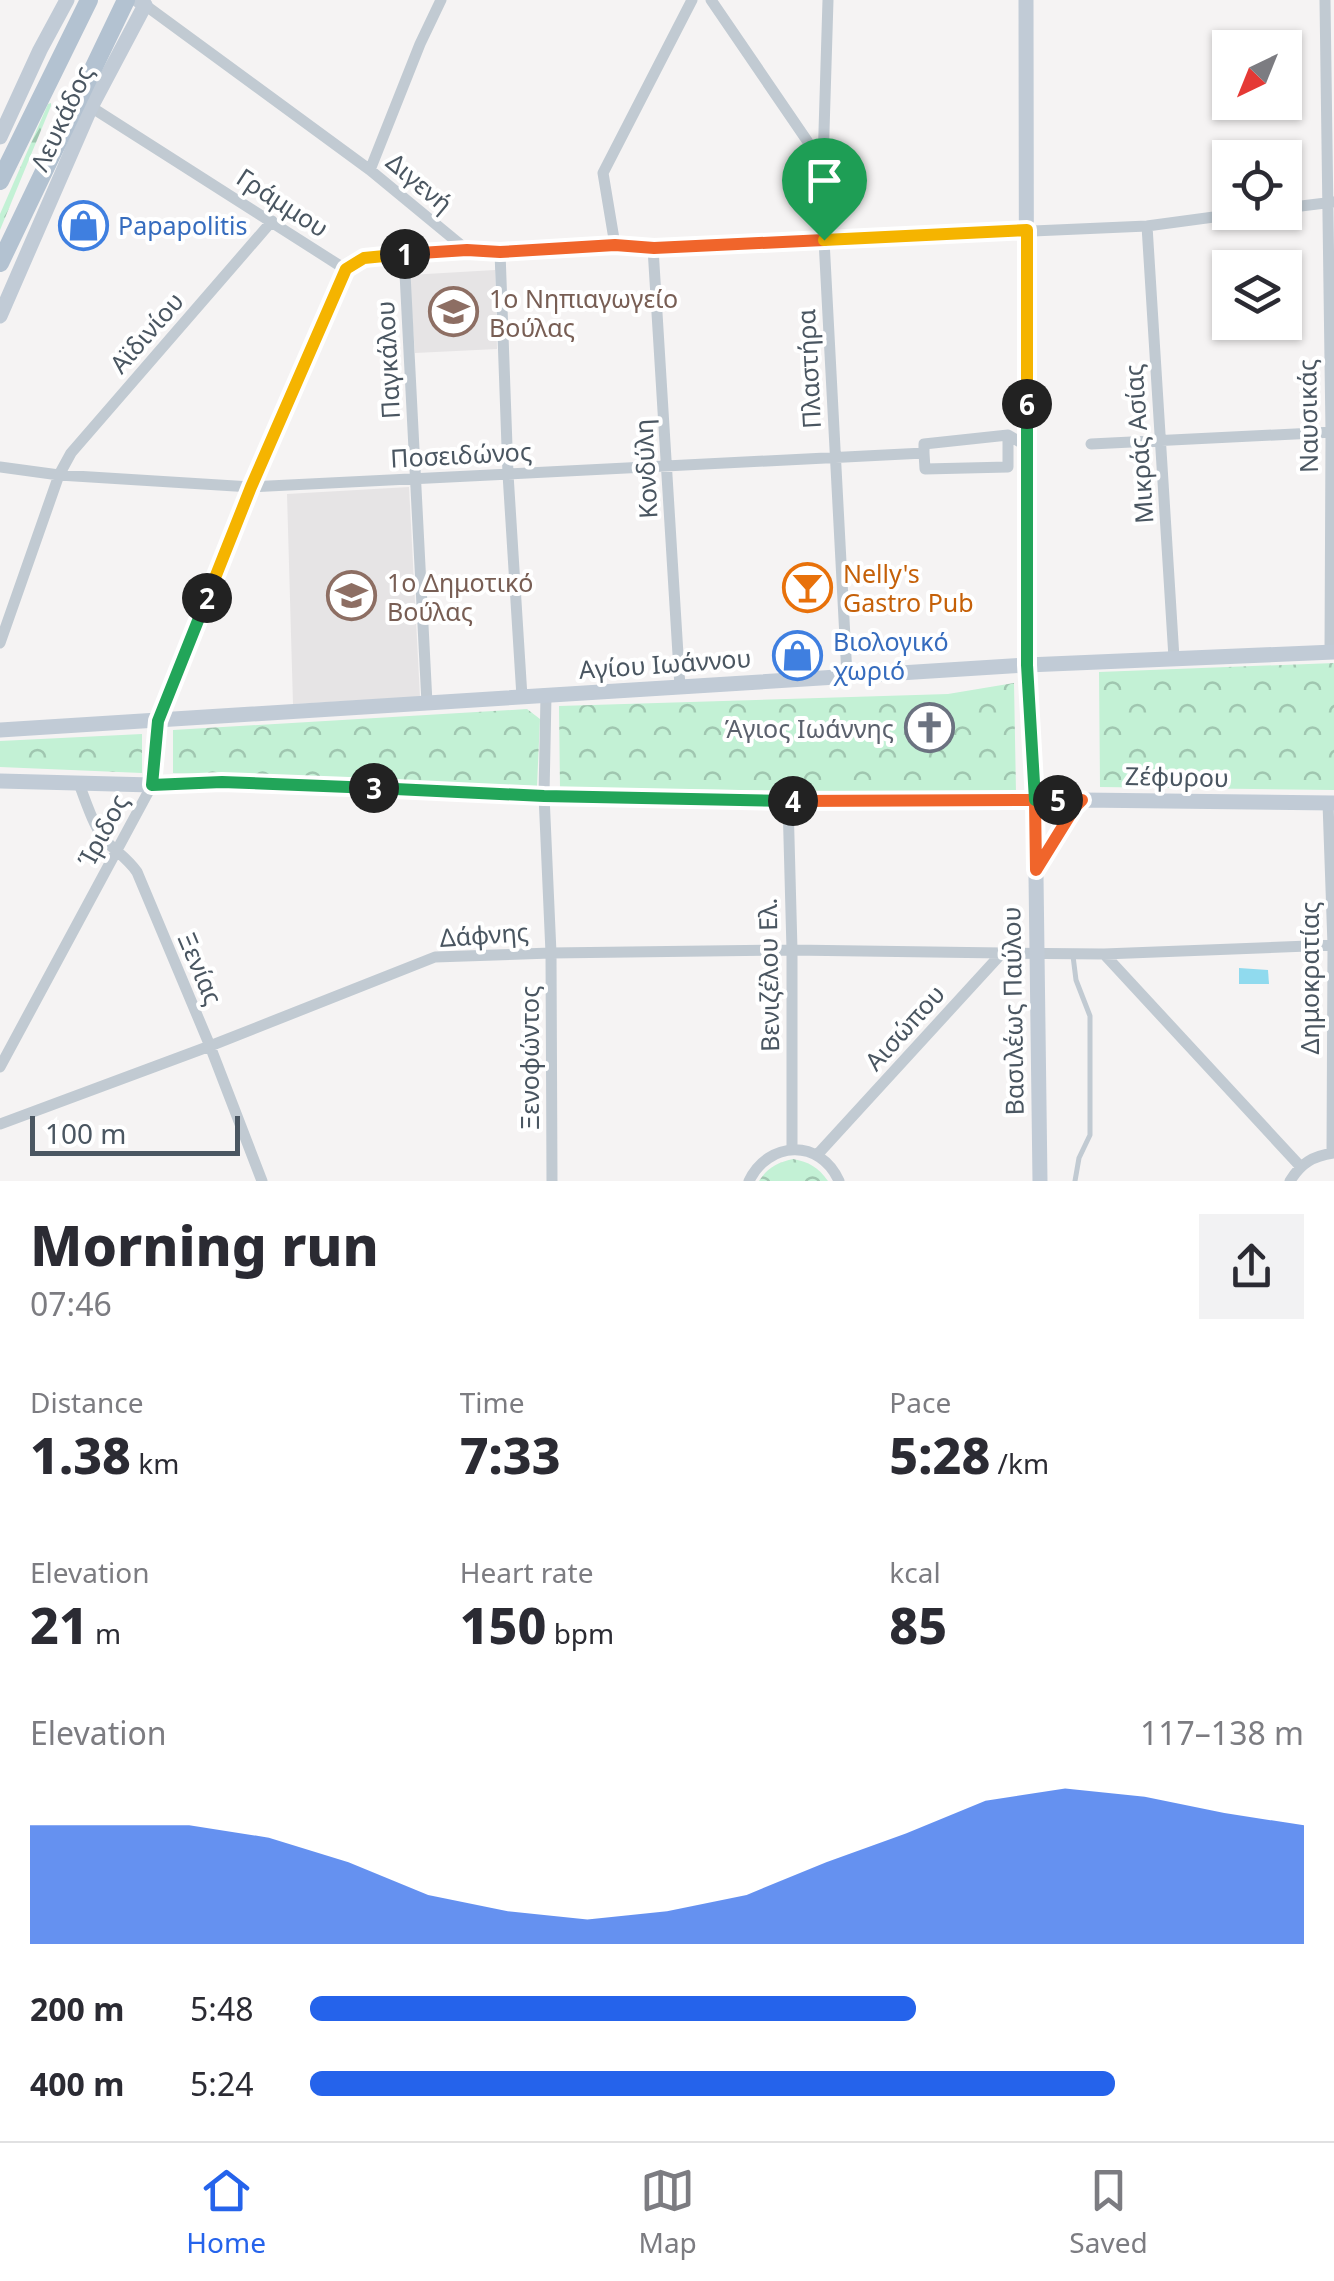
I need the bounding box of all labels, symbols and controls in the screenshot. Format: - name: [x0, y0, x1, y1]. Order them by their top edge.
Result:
- north arrow: [1212, 30, 1302, 120]
- map controls: [1212, 30, 1302, 340]
- street label: Λευκάδος: [22, 60, 100, 176]
- pin: [782, 138, 867, 241]
- button: locate: [1212, 140, 1302, 230]
- street label: Διγενή: [380, 144, 460, 220]
- icon: arrive: [797, 153, 852, 208]
- street label: Γράμμου: [231, 160, 335, 244]
- shop icon: Papapolitis: [57, 199, 109, 251]
- place label: Papapolitis: [118, 208, 247, 242]
- pin: 1: [380, 229, 430, 279]
- text: 1: [397, 235, 413, 273]
- button: layers: [1212, 250, 1302, 340]
- place label: 1ο Νηπιαγωγείο Βούλας: [489, 281, 678, 344]
- street label: Αϊδινίου: [101, 284, 191, 380]
- school or university icon: 1ο Νηπιαγωγείο Βούλας: [428, 286, 480, 338]
- street label: Παγκάλου: [367, 300, 407, 420]
- street label: Πλαστήρα: [788, 308, 828, 430]
- street label: Ναυσικάς: [1289, 359, 1325, 473]
- street label: Μικράς Ασίας: [1115, 363, 1161, 525]
- pin: 6: [1002, 379, 1052, 429]
- text: 6: [1019, 385, 1035, 423]
- street label: Κονδύλη: [625, 418, 665, 520]
- street label: Ποσειδώνος: [389, 433, 533, 475]
- place label: Nelly's Gastro Pub: [843, 556, 974, 619]
- bar icon: Nelly's Gastro Pub: [782, 561, 834, 613]
- place label: 1ο Δημοτικό Βούλας: [387, 565, 533, 628]
- school or university icon: 1ο Δημοτικό Βούλας: [326, 570, 378, 622]
- pin: 2: [182, 573, 232, 623]
- text: 2: [199, 579, 215, 617]
- place label: Βιολογικό χωριό: [833, 624, 949, 687]
- shop icon: Βιολογικό χωριό: [772, 629, 824, 681]
- street label: Αγίου Ιωάννου: [578, 640, 752, 686]
- church icon: Άγιος Ιωάννης: [903, 702, 955, 754]
- place label: Άγιος Ιωάννης: [725, 711, 894, 745]
- street label: Ζέφυρου: [1125, 758, 1229, 794]
- pin: 3: [349, 763, 399, 813]
- text: 3: [366, 769, 382, 807]
- pin: 5: [1033, 775, 1083, 825]
- pin: 4: [768, 776, 818, 826]
- text: 5: [1050, 781, 1066, 819]
- text: 4: [785, 782, 801, 820]
- street label: Ίριδος: [69, 788, 135, 872]
- street label: Βενιζέλου Ελ.: [750, 898, 786, 1052]
- street label: Δημοκρατίας: [1292, 902, 1326, 1054]
- street label: Βασιλέως Παύλου: [993, 906, 1031, 1116]
- street label: Δάφνης: [438, 914, 530, 954]
- street label: Ξενίας: [171, 927, 231, 1009]
- street label: Αισώπου: [856, 977, 952, 1077]
- street label: Ξενοφώντος: [512, 986, 546, 1130]
- scale bar: [30, 1111, 240, 1156]
- text: 100 m: [45, 1114, 127, 1152]
- text: Morning run: [30, 1207, 379, 1282]
- button: share: [1199, 1214, 1304, 1319]
- text: 07:46: [30, 1282, 112, 1325]
- text: Distance: [30, 1383, 143, 1421]
- text: Time: [460, 1383, 524, 1421]
- text: Pace: [889, 1383, 951, 1421]
- text: 1.38: [30, 1421, 131, 1489]
- text: 7:33: [460, 1421, 561, 1489]
- text: 5:28: [889, 1421, 990, 1489]
- text: km: [131, 1444, 179, 1482]
- text: /km: [990, 1444, 1049, 1482]
- text: Elevation: [30, 1553, 150, 1591]
- text: Heart rate: [460, 1553, 593, 1591]
- text: kcal: [889, 1553, 941, 1591]
- text: 21: [30, 1591, 88, 1659]
- text: 150: [460, 1591, 546, 1659]
- text: 85: [889, 1591, 947, 1659]
- text: m: [88, 1614, 121, 1652]
- text: bpm: [546, 1614, 614, 1652]
- text: Elevation: [30, 1711, 167, 1754]
- text: 117–138 m: [1140, 1711, 1304, 1754]
- text: 200 m: [30, 1987, 124, 2030]
- text: 5:48: [190, 1987, 254, 2030]
- text: 400 m: [30, 2062, 124, 2105]
- text: 5:24: [190, 2062, 254, 2105]
- tab: Home: [186, 2163, 266, 2261]
- tab: Map: [638, 2163, 697, 2261]
- tab: Saved: [1069, 2163, 1148, 2261]

